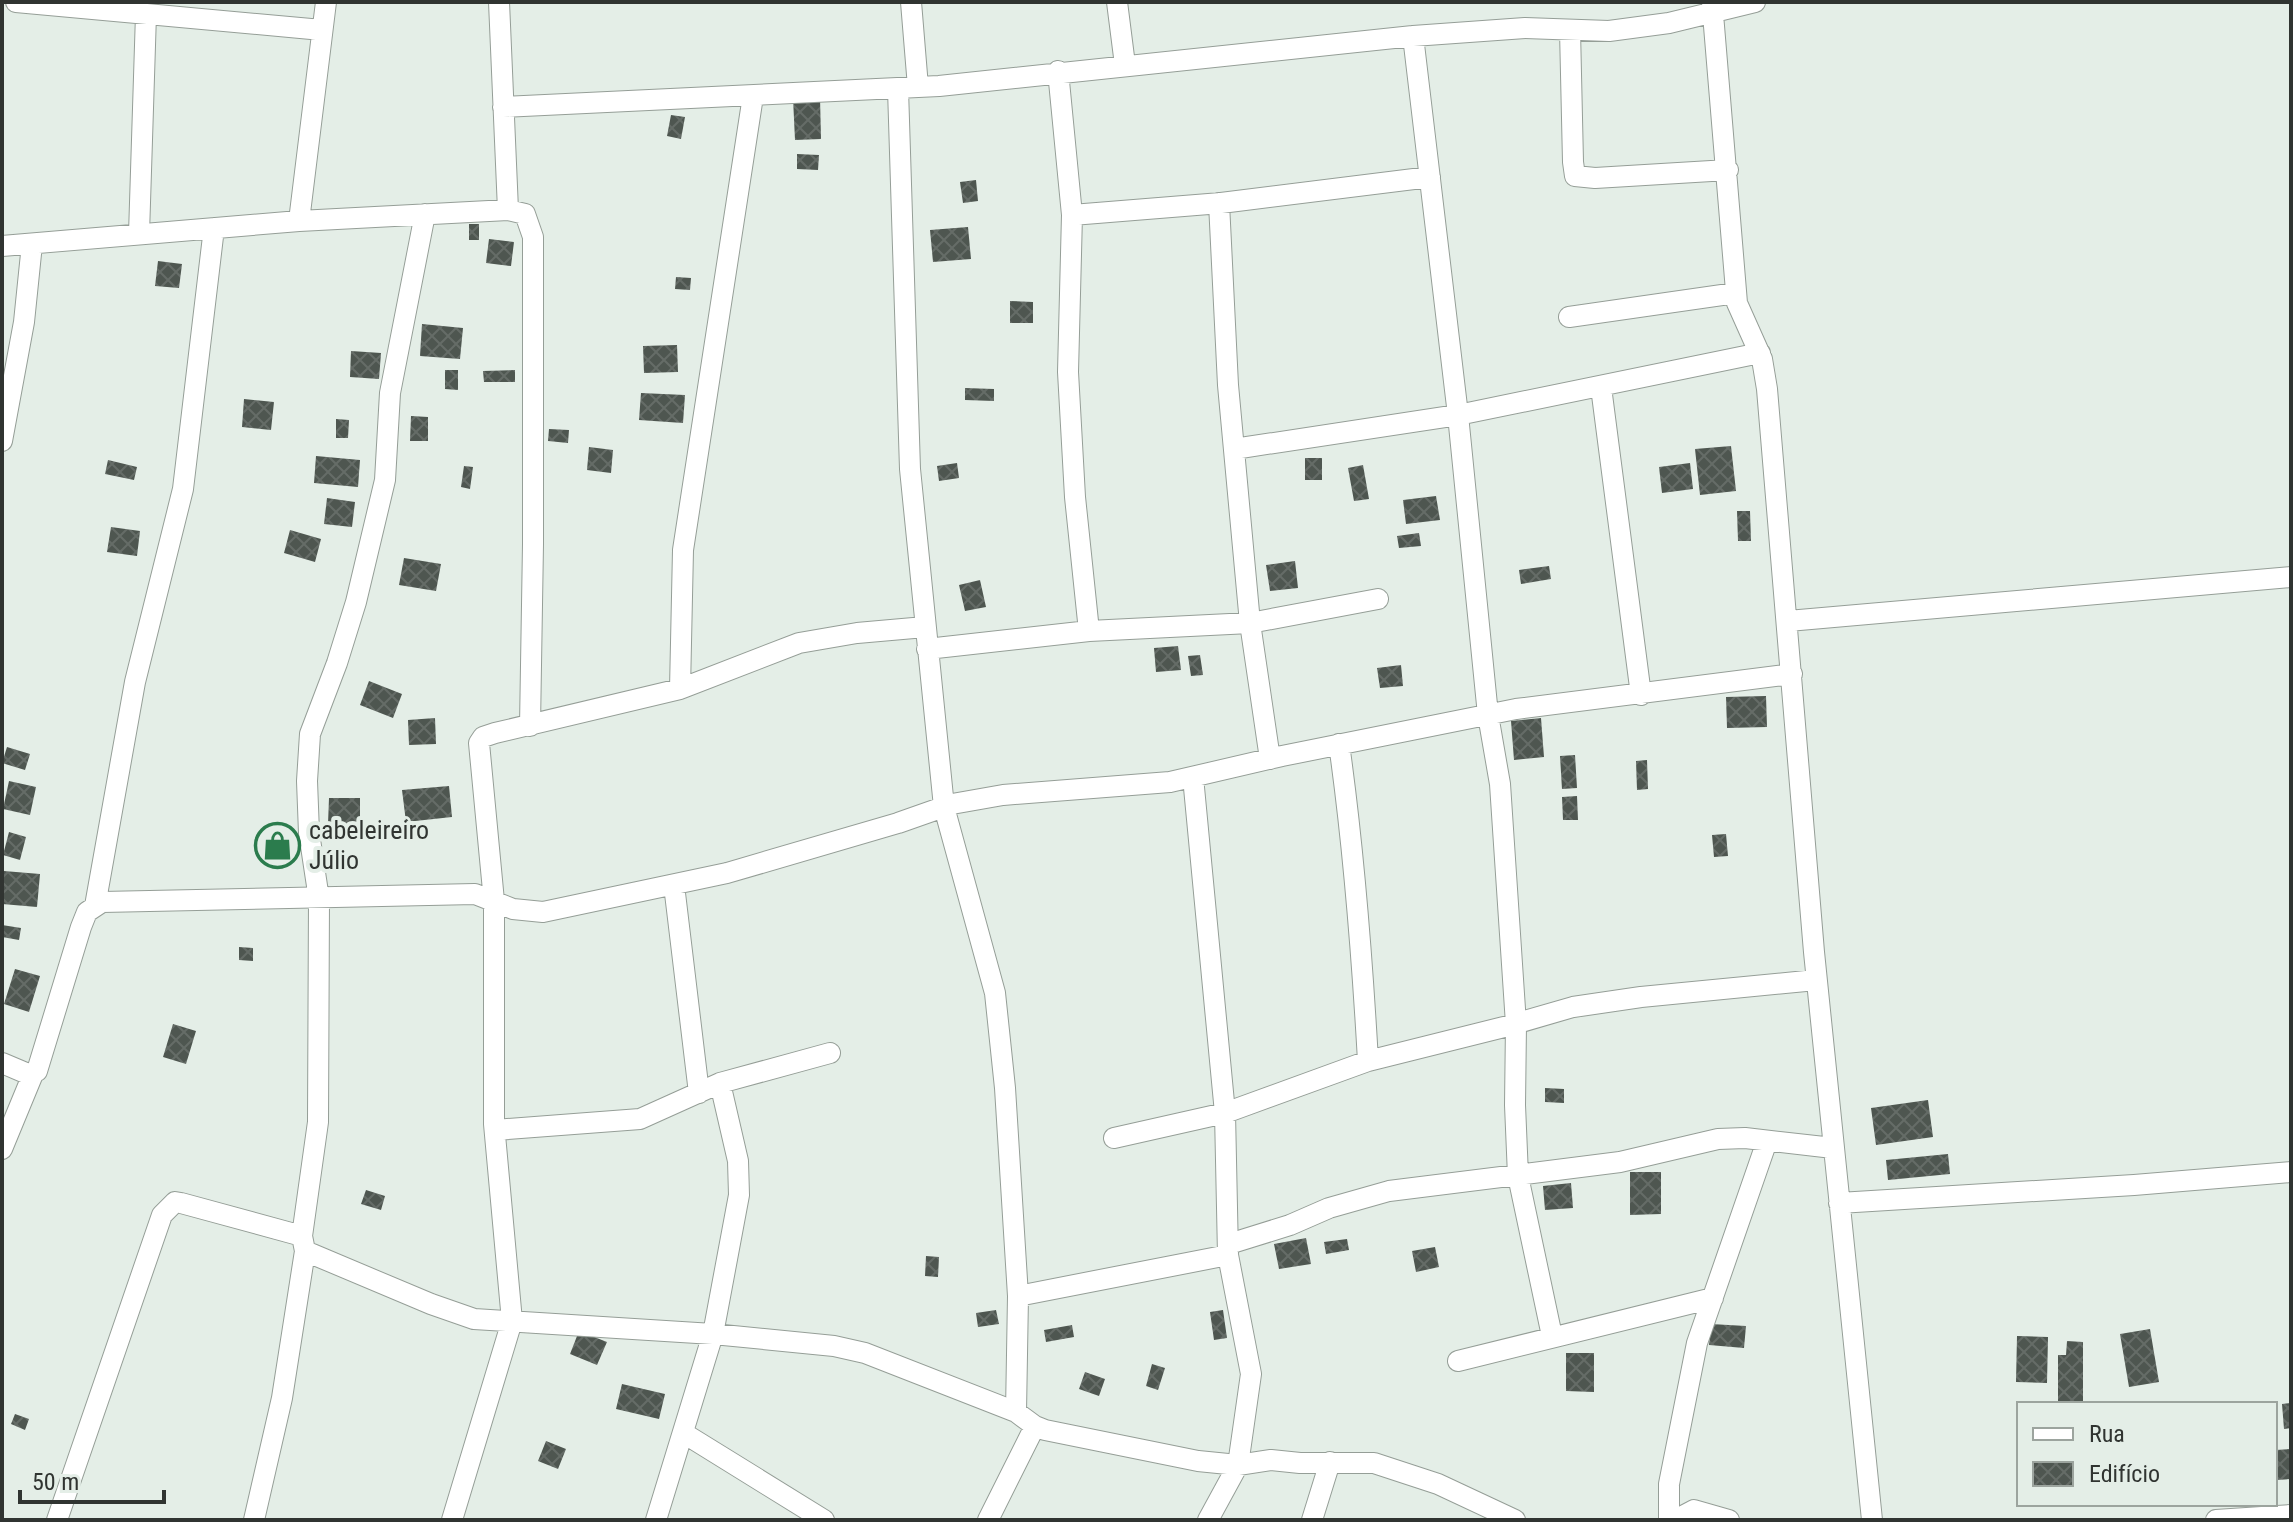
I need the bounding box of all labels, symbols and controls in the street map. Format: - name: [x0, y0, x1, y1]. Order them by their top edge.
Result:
- place label: cabeleireiro Júlio: [309, 815, 429, 875]
- shop icon: cabeleireiro Júlio: [254, 821, 302, 869]
- legend: [2017, 1402, 2277, 1506]
- text: Rua: [2089, 1420, 2125, 1448]
- scale bar: [20, 1454, 164, 1504]
- text: Edifício: [2089, 1460, 2160, 1488]
- text: 50 m: [32, 1468, 79, 1496]

